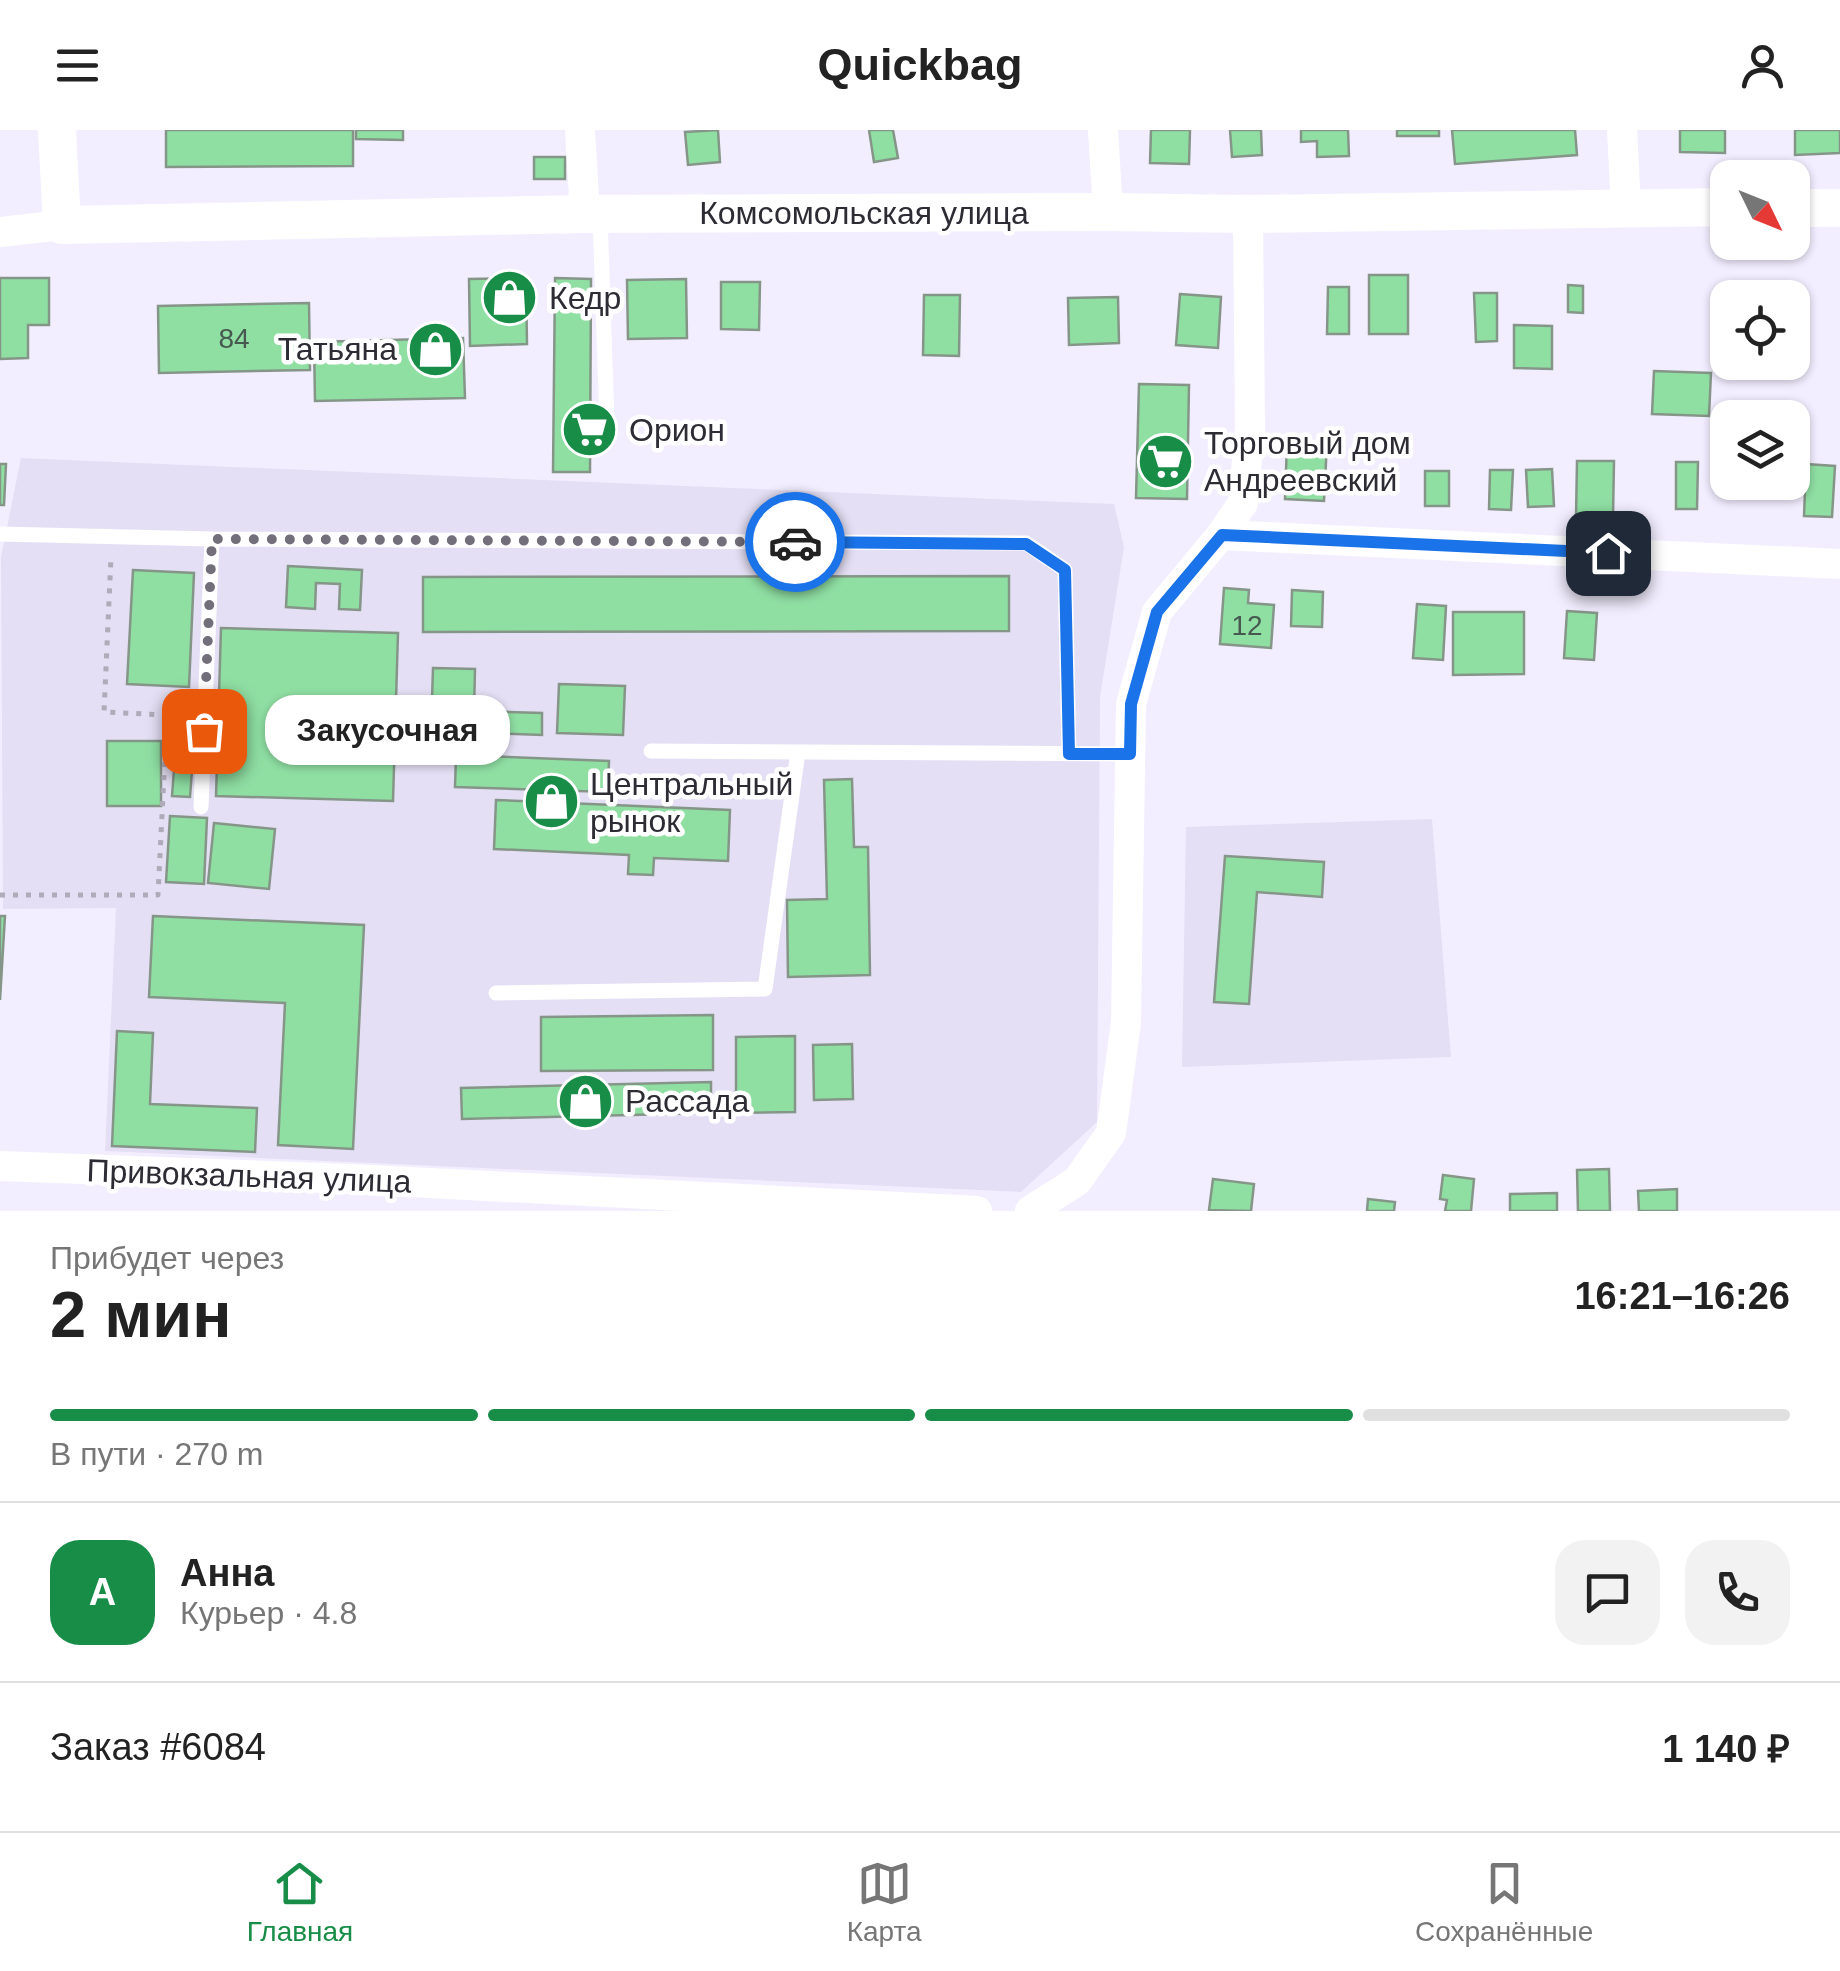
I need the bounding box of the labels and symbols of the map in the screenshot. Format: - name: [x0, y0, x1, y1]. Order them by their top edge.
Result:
- north arrow: [1710, 160, 1810, 260]
- street label: Комсомольская улица: [699, 195, 1029, 231]
- shop icon: Кедр: [480, 268, 540, 328]
- place label: Кедр: [549, 280, 621, 316]
- shop icon: Татьяна: [406, 319, 466, 379]
- house number: 84: [218, 323, 250, 354]
- place label: Татьяна: [278, 331, 397, 367]
- supermarket icon: Орион: [560, 400, 620, 460]
- place label: Орион: [629, 412, 725, 448]
- place label: Торговый дом Андреевский: [1204, 425, 1411, 498]
- supermarket icon: Торговый дом Андреевский: [1135, 431, 1195, 491]
- courier: [745, 492, 845, 592]
- pin: [1566, 511, 1651, 596]
- house number: 12: [1231, 610, 1263, 641]
- pin: [162, 689, 247, 774]
- callout: Закусочная: [264, 696, 509, 766]
- place label: Центральный рынок: [590, 766, 793, 839]
- shop icon: Центральный рынок: [521, 772, 581, 832]
- shop icon: Рассада: [556, 1071, 616, 1131]
- place label: Рассада: [625, 1083, 750, 1119]
- street label: Привокзальная улица: [86, 1152, 412, 1200]

